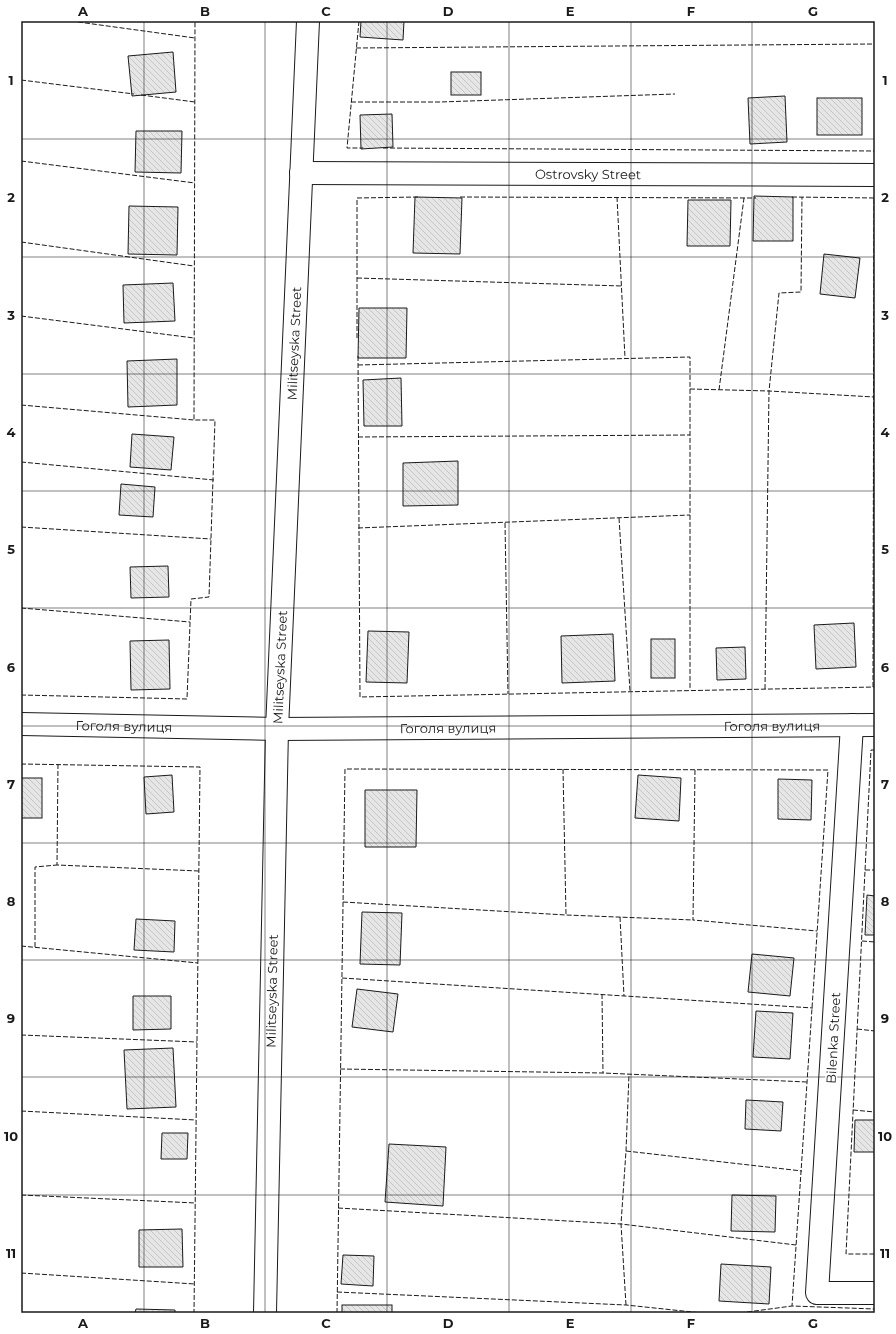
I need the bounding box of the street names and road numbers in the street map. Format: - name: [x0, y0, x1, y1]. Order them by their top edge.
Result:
- street label: Ostrovsky Street: [535, 166, 641, 182]
- street label: Militseyska Street: [283, 286, 304, 401]
- street label: Militseyska Street: [269, 610, 290, 724]
- street label: Гоголя вулиця: [76, 717, 172, 735]
- street label: Гоголя вулиця: [724, 717, 820, 734]
- street label: Гоголя вулиця: [400, 720, 496, 736]
- street label: Militseyska Street: [262, 934, 281, 1048]
- street label: Bilenka Street: [823, 992, 843, 1084]

